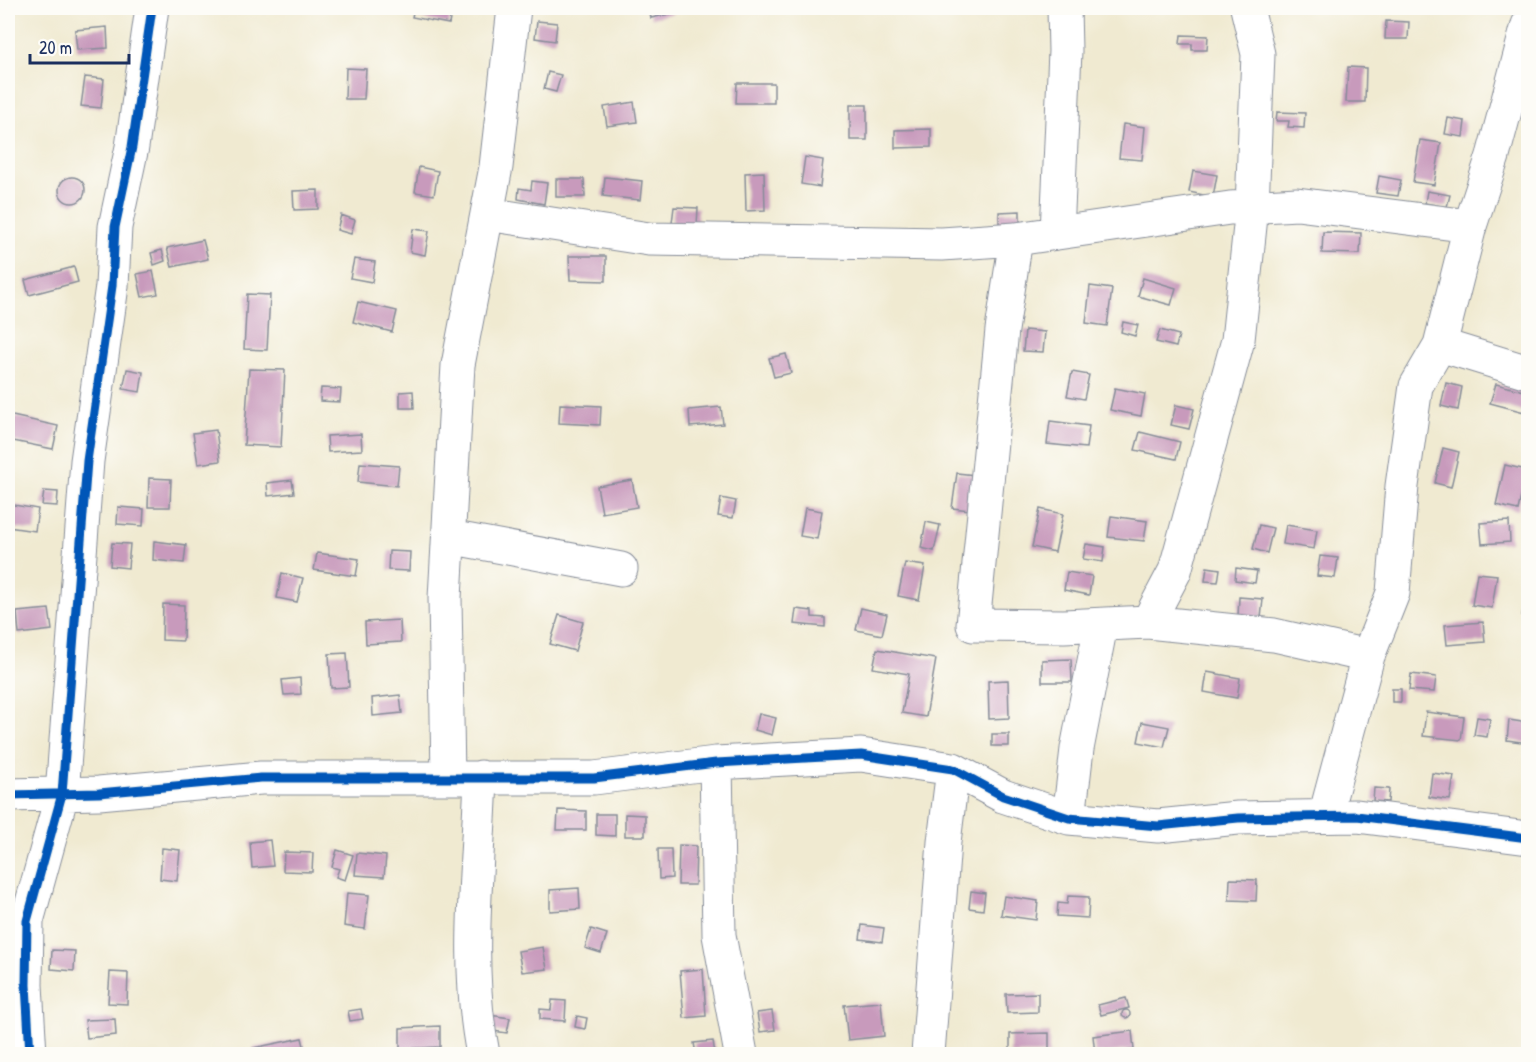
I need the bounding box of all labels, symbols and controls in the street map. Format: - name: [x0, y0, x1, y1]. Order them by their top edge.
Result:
- scale bar: [30, 27, 129, 65]
- text: 20 m: [39, 35, 72, 60]

